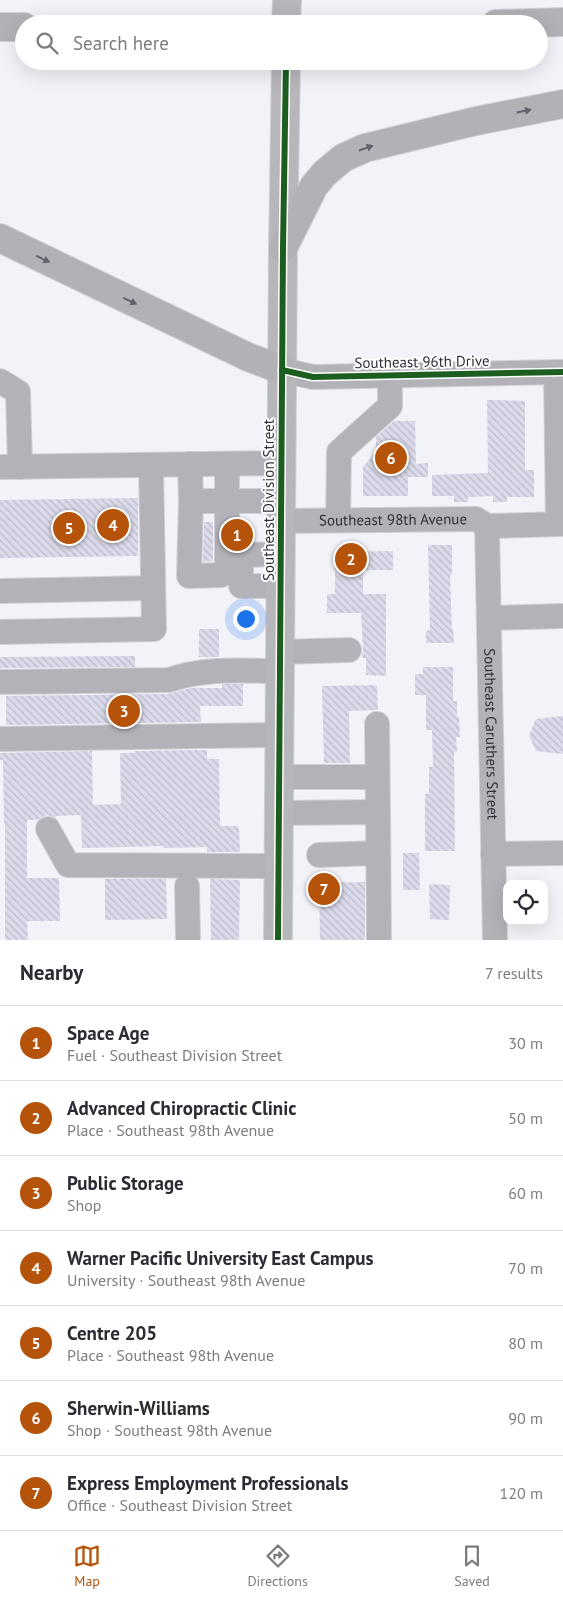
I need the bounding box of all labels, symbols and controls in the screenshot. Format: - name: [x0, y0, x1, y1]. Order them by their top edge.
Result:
- search box: [15, 15, 548, 70]
- icon: search: [33, 29, 61, 57]
- text: Search here: [73, 31, 169, 55]
- one-way arrow: [517, 107, 533, 115]
- one-way arrow: [359, 144, 374, 152]
- one-way arrow: [36, 255, 50, 263]
- one-way arrow: [123, 297, 137, 305]
- street label: Southeast 96th Drive: [354, 351, 490, 372]
- street label: Southeast Division Street: [259, 419, 278, 581]
- pin: 6: [375, 439, 407, 477]
- pin: 4: [97, 506, 129, 544]
- pin: 5: [53, 509, 85, 547]
- street label: Southeast 98th Avenue: [319, 509, 467, 530]
- pin: 1: [221, 516, 253, 554]
- pin: 2: [335, 540, 367, 578]
- your location: [233, 606, 259, 632]
- street label: Southeast Caruthers Street: [480, 648, 503, 820]
- pin: 3: [108, 692, 140, 730]
- pin: 7: [308, 870, 340, 908]
- map controls: [503, 880, 548, 925]
- button: locate: [503, 880, 548, 925]
- text: Nearby: [20, 959, 83, 986]
- text: 7 results: [485, 963, 543, 983]
- text: Space Age: [67, 1021, 149, 1045]
- text: 1: [31, 1033, 41, 1053]
- text: 30 m: [508, 1033, 543, 1053]
- text: Fuel · Southeast Division Street: [67, 1045, 282, 1065]
- text: Advanced Chiropractic Clinic: [67, 1096, 297, 1120]
- text: 2: [31, 1108, 41, 1128]
- text: 50 m: [508, 1108, 543, 1128]
- text: Place · Southeast 98th Avenue: [67, 1120, 274, 1140]
- text: Public Storage: [67, 1171, 184, 1195]
- text: 3: [31, 1183, 41, 1203]
- text: 60 m: [508, 1183, 543, 1203]
- text: Shop: [67, 1195, 101, 1215]
- text: Warner Pacific University East Campus: [67, 1246, 374, 1270]
- text: 4: [31, 1258, 41, 1278]
- text: 70 m: [508, 1258, 543, 1278]
- text: University · Southeast 98th Avenue: [67, 1270, 305, 1290]
- text: Centre 205: [67, 1321, 157, 1345]
- text: 5: [31, 1333, 41, 1353]
- text: 80 m: [508, 1333, 543, 1353]
- text: Place · Southeast 98th Avenue: [67, 1345, 274, 1365]
- text: Sherwin-Williams: [67, 1396, 210, 1420]
- text: 6: [31, 1408, 41, 1428]
- text: 90 m: [508, 1408, 543, 1428]
- text: Shop · Southeast 98th Avenue: [67, 1420, 272, 1440]
- text: Express Employment Professionals: [67, 1471, 349, 1495]
- text: 7: [31, 1483, 41, 1503]
- text: 120 m: [500, 1483, 543, 1503]
- text: Office · Southeast Division Street: [67, 1495, 292, 1515]
- tab: Map: [73, 1542, 101, 1590]
- tab: Directions: [247, 1542, 308, 1590]
- tab: Saved: [454, 1542, 490, 1590]

